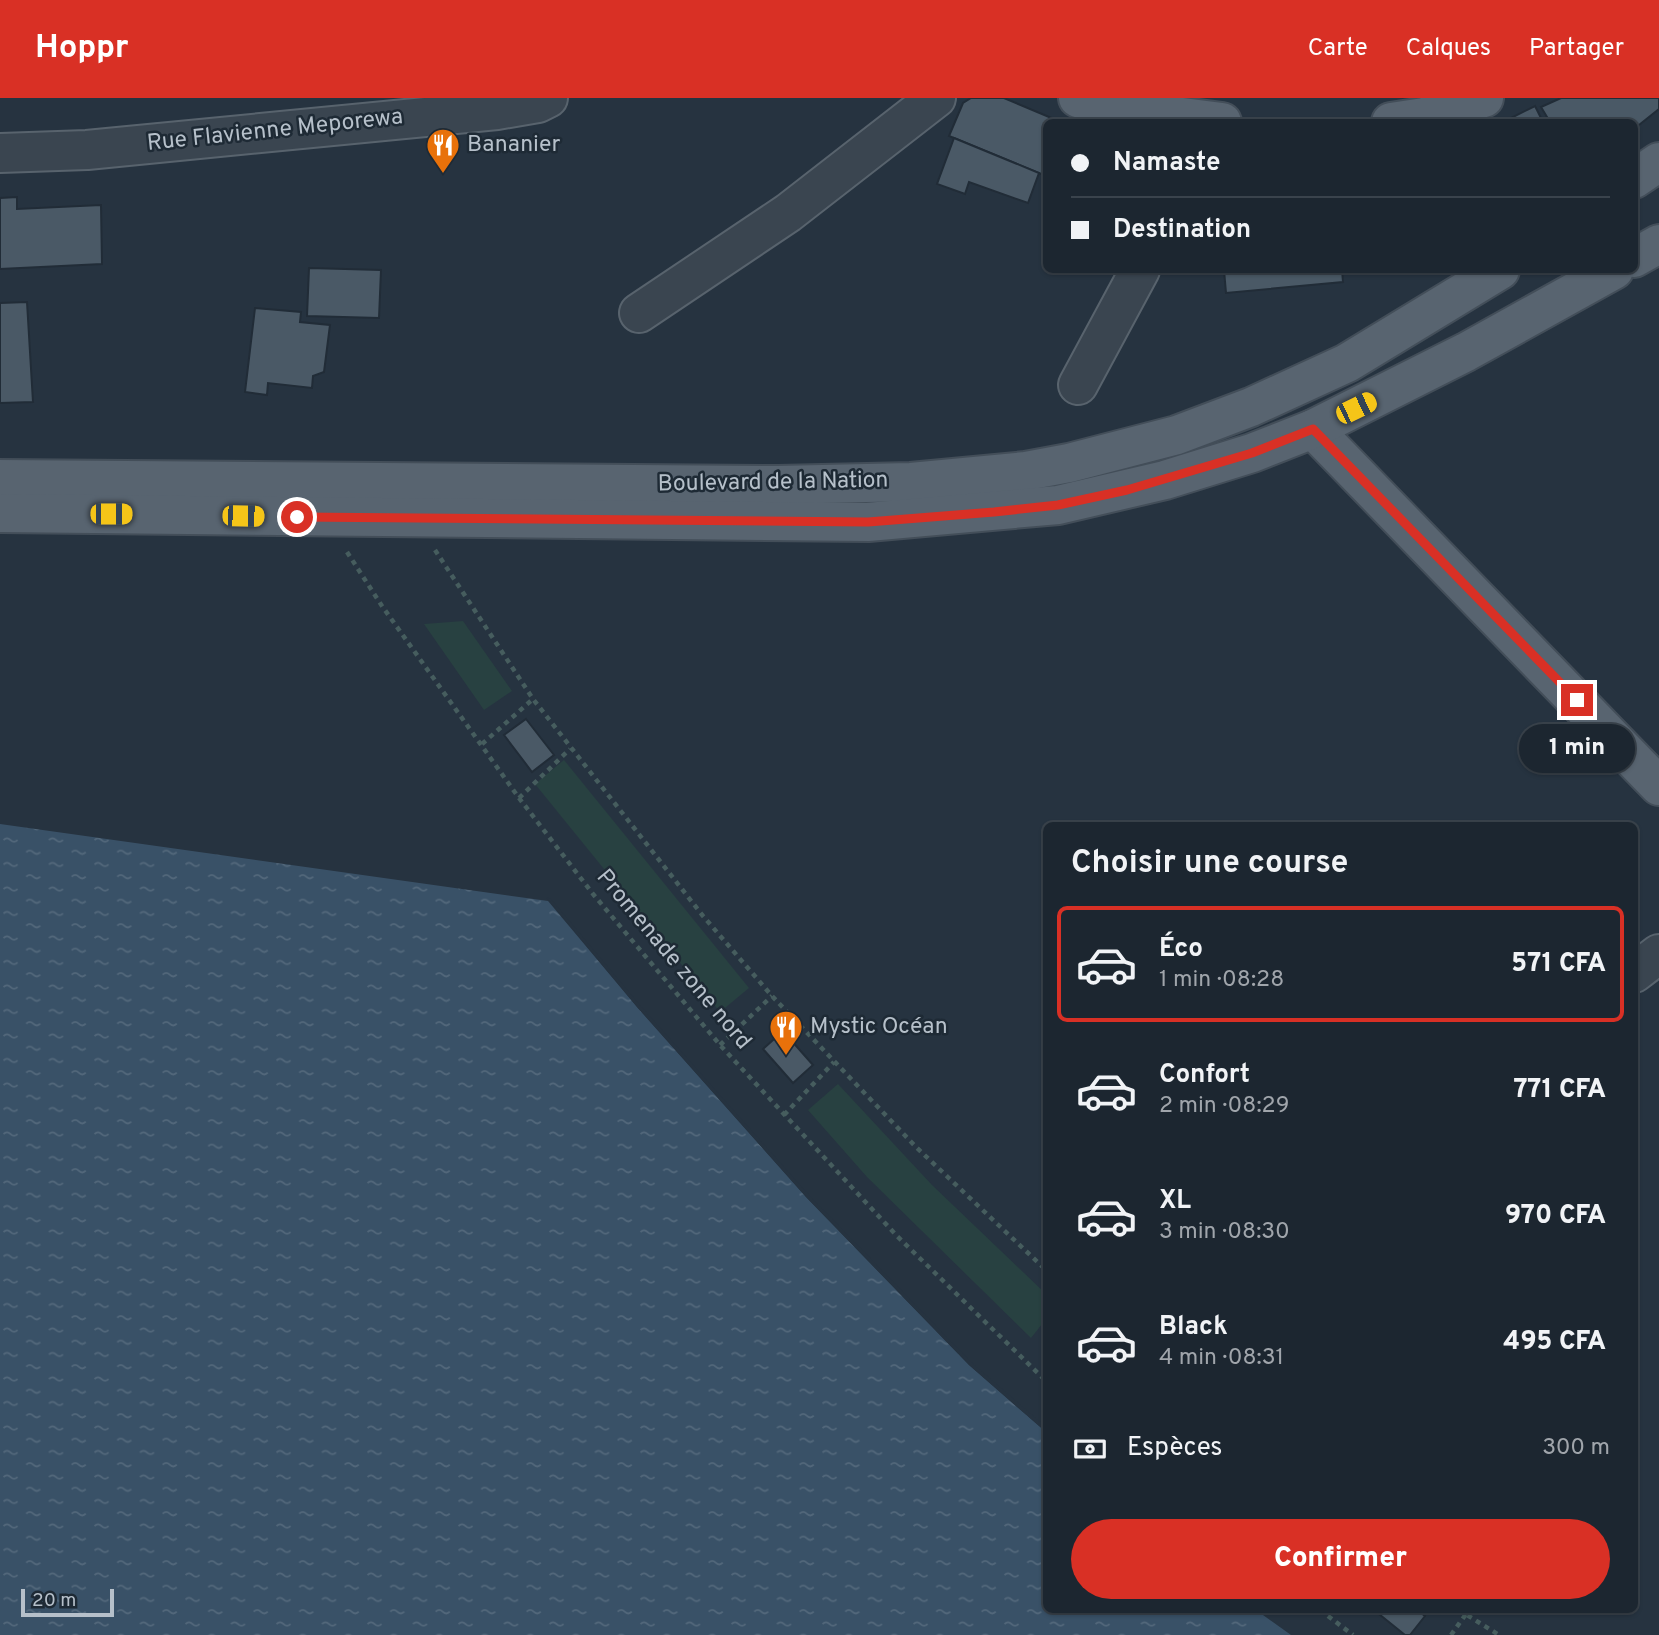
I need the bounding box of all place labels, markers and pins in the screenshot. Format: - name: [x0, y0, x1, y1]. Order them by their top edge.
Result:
- restaurant icon: Bananier: [424, 126, 462, 175]
- place label: Bananier: [467, 131, 561, 160]
- restaurant icon: Mystic Océan: [767, 1008, 805, 1057]
- place label: Mystic Océan: [810, 1013, 948, 1042]

